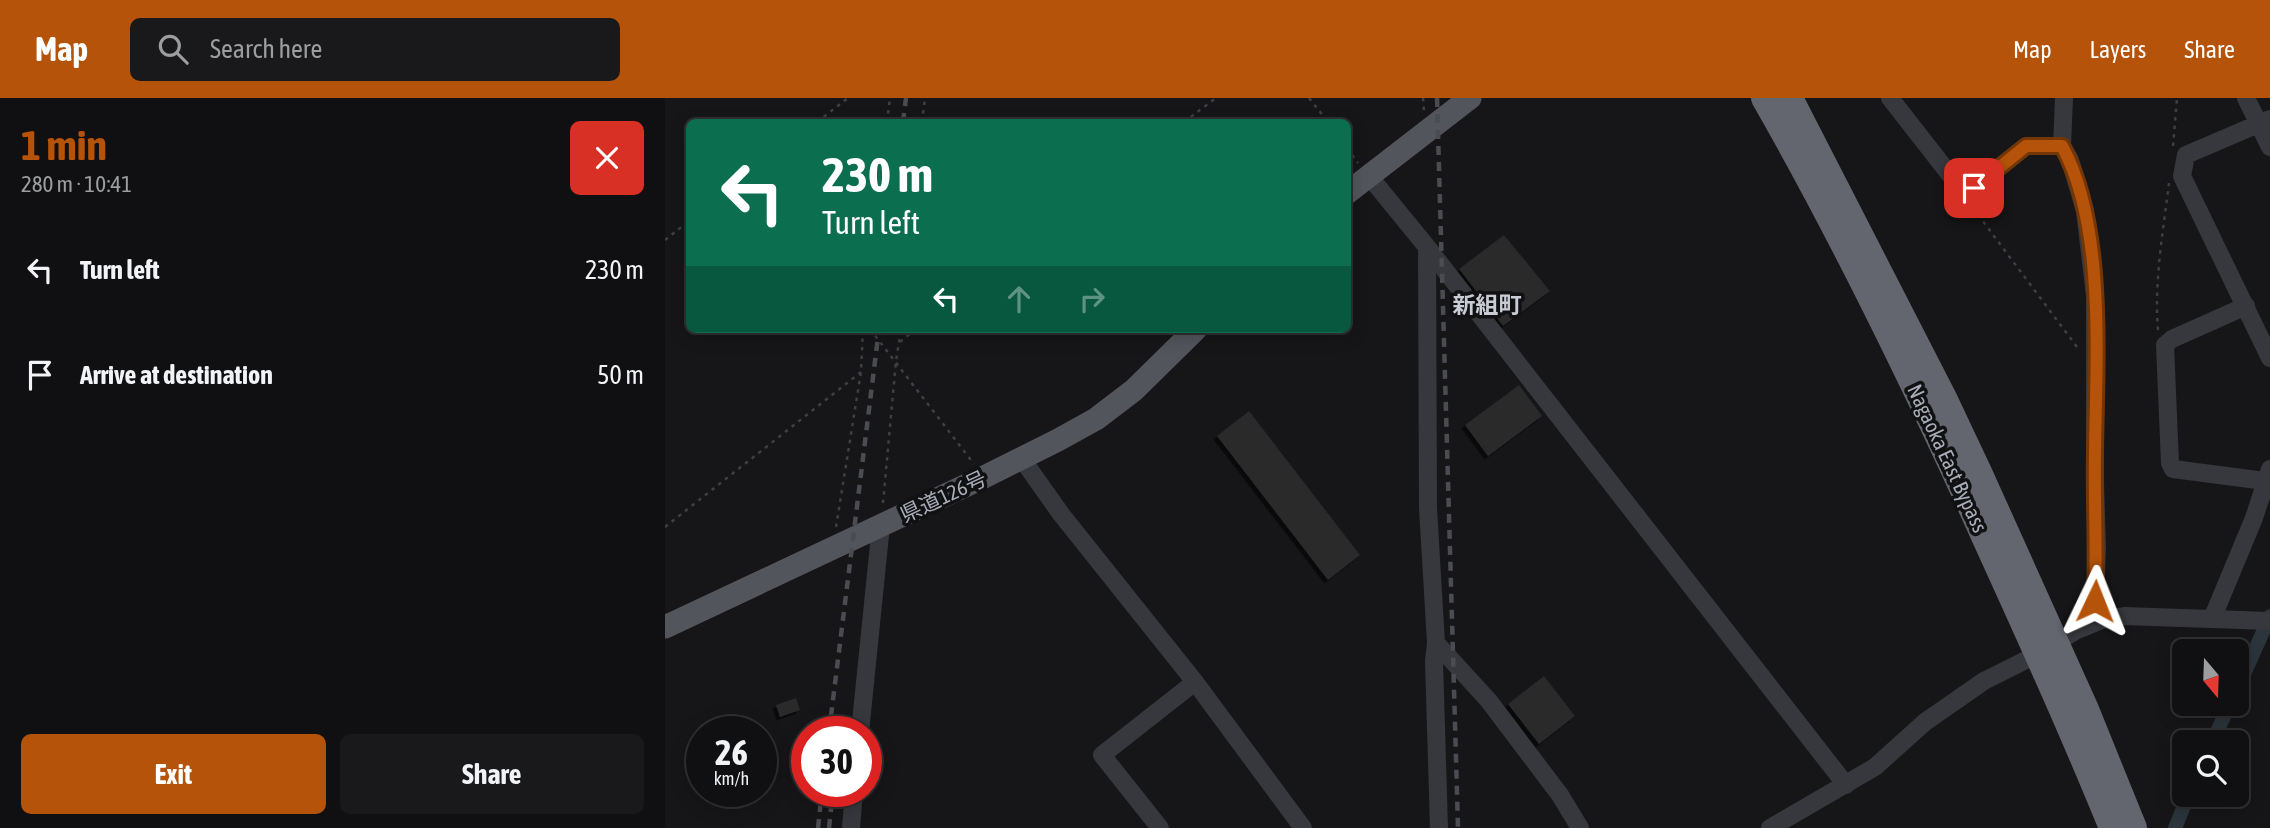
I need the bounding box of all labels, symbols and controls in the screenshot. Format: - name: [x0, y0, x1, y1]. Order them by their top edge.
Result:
- search box: [130, 18, 620, 81]
- text: Map: [35, 30, 88, 68]
- icon: search: [154, 30, 192, 68]
- text: Search here: [210, 34, 322, 64]
- text: Map: [2013, 36, 2052, 63]
- text: Layers: [2090, 36, 2146, 63]
- text: Share: [2184, 36, 2235, 63]
- text: 1 min: [21, 121, 107, 169]
- button: close: [570, 121, 644, 195]
- text: 230 m: [822, 146, 933, 202]
- icon: left: [707, 147, 798, 238]
- pin: [1944, 158, 2004, 218]
- icon: arrive: [1955, 169, 1993, 207]
- text: 280 m · 10:41: [21, 171, 132, 197]
- text: Turn left: [822, 204, 920, 241]
- icon: left: [21, 251, 59, 289]
- text: Turn left: [80, 255, 160, 285]
- text: 230 m: [585, 255, 644, 285]
- icon: left: [927, 280, 965, 318]
- icon: ahead: [1000, 280, 1038, 318]
- icon: right: [1073, 280, 1111, 318]
- district label: 新組町: [1453, 292, 1522, 318]
- icon: arrive: [21, 356, 59, 394]
- text: Arrive at destination: [80, 360, 273, 390]
- text: 50 m: [597, 360, 644, 390]
- street label: Nagaoka East Bypass: [1903, 380, 1993, 536]
- street label: 県道126号: [896, 466, 990, 526]
- position arrow: [2058, 564, 2132, 638]
- north arrow: [2172, 639, 2249, 716]
- map controls: [2172, 639, 2249, 807]
- speed limit sign: 30: [791, 716, 882, 807]
- button: search: [2172, 730, 2249, 807]
- text: 26: [715, 732, 748, 772]
- button: Exit: [21, 734, 326, 814]
- button: Share: [340, 734, 644, 814]
- text: km/h: [714, 768, 749, 789]

